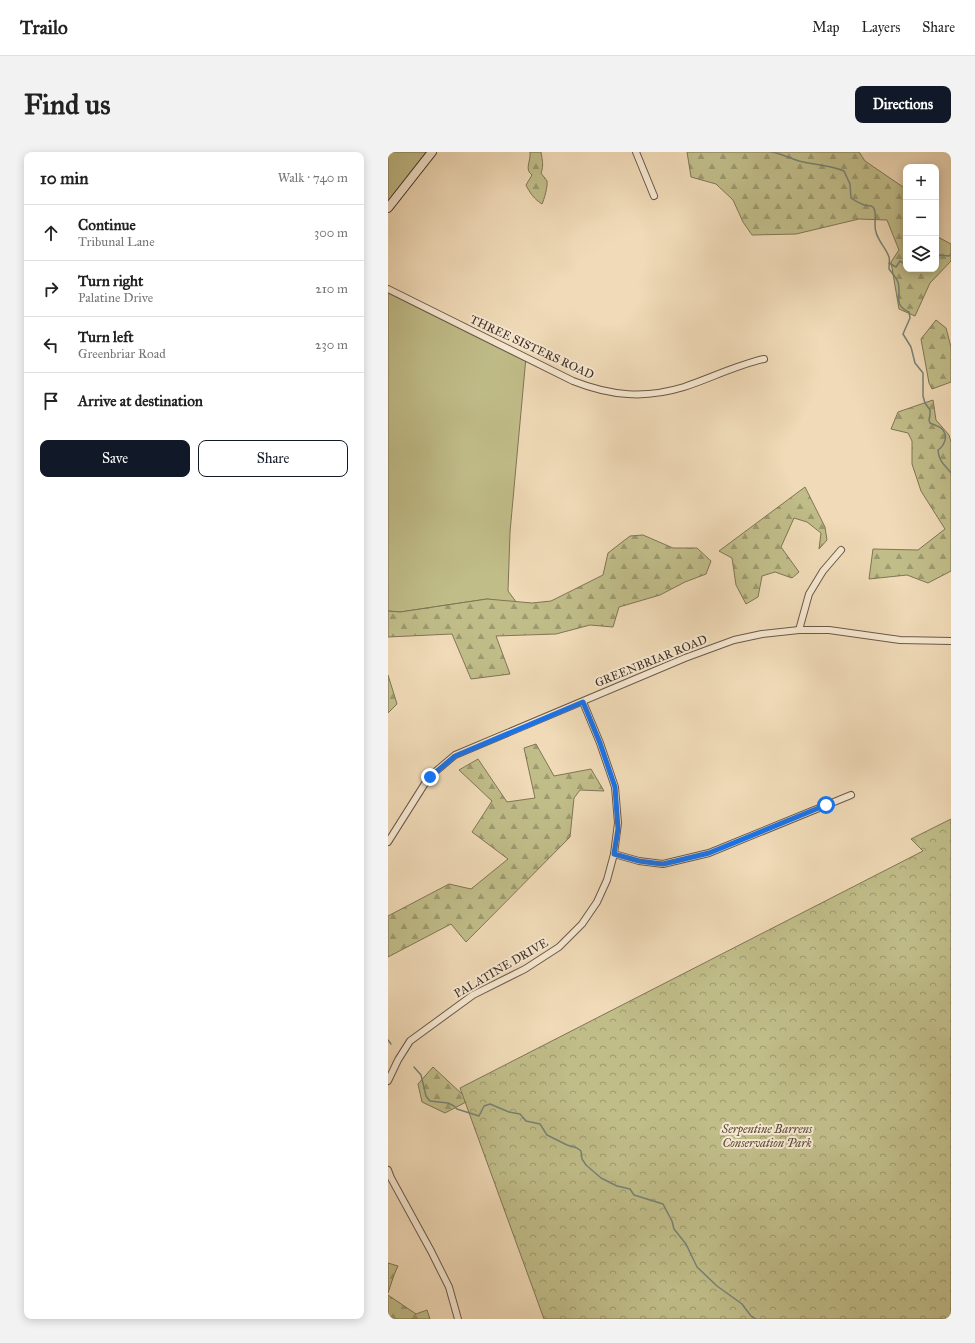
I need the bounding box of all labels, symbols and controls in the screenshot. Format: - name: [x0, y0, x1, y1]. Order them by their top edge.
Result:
- text: Trailo: [20, 16, 68, 39]
- text: Map: [812, 19, 840, 36]
- text: Layers: [862, 19, 900, 36]
- text: Share: [922, 19, 955, 36]
- button: Directions: [855, 86, 951, 123]
- text: Find us: [24, 87, 110, 122]
- map controls: [903, 164, 939, 272]
- button: +: [903, 164, 939, 200]
- text: 10 min: [40, 168, 88, 189]
- text: Walk · 740 m: [278, 170, 348, 186]
- button: −: [903, 200, 939, 236]
- text: Continue: [78, 216, 136, 234]
- icon: ahead: [40, 222, 62, 244]
- text: 300 m: [314, 225, 348, 241]
- text: Tribunal Lane: [78, 234, 155, 250]
- button: layers: [903, 236, 939, 272]
- text: Turn right: [78, 272, 143, 290]
- icon: right: [40, 278, 62, 300]
- text: 210 m: [315, 281, 348, 297]
- text: Palatine Drive: [78, 290, 153, 306]
- street label: THREE SISTERS ROAD: [468, 312, 596, 382]
- text: Turn left: [78, 328, 134, 346]
- icon: left: [40, 334, 62, 356]
- text: 230 m: [315, 337, 348, 353]
- text: Greenbriar Road: [78, 346, 166, 362]
- icon: arrive: [40, 390, 62, 412]
- text: Arrive at destination: [78, 392, 203, 410]
- button: Save: [40, 440, 190, 477]
- button: Share: [198, 440, 348, 477]
- street label: GREENBRIAR ROAD: [593, 632, 709, 690]
- route end: [421, 768, 439, 786]
- route start: [817, 796, 835, 814]
- street label: PALATINE DRIVE: [452, 935, 551, 1001]
- park label: Serpentine Barrens Conservation Park: [721, 1122, 813, 1150]

